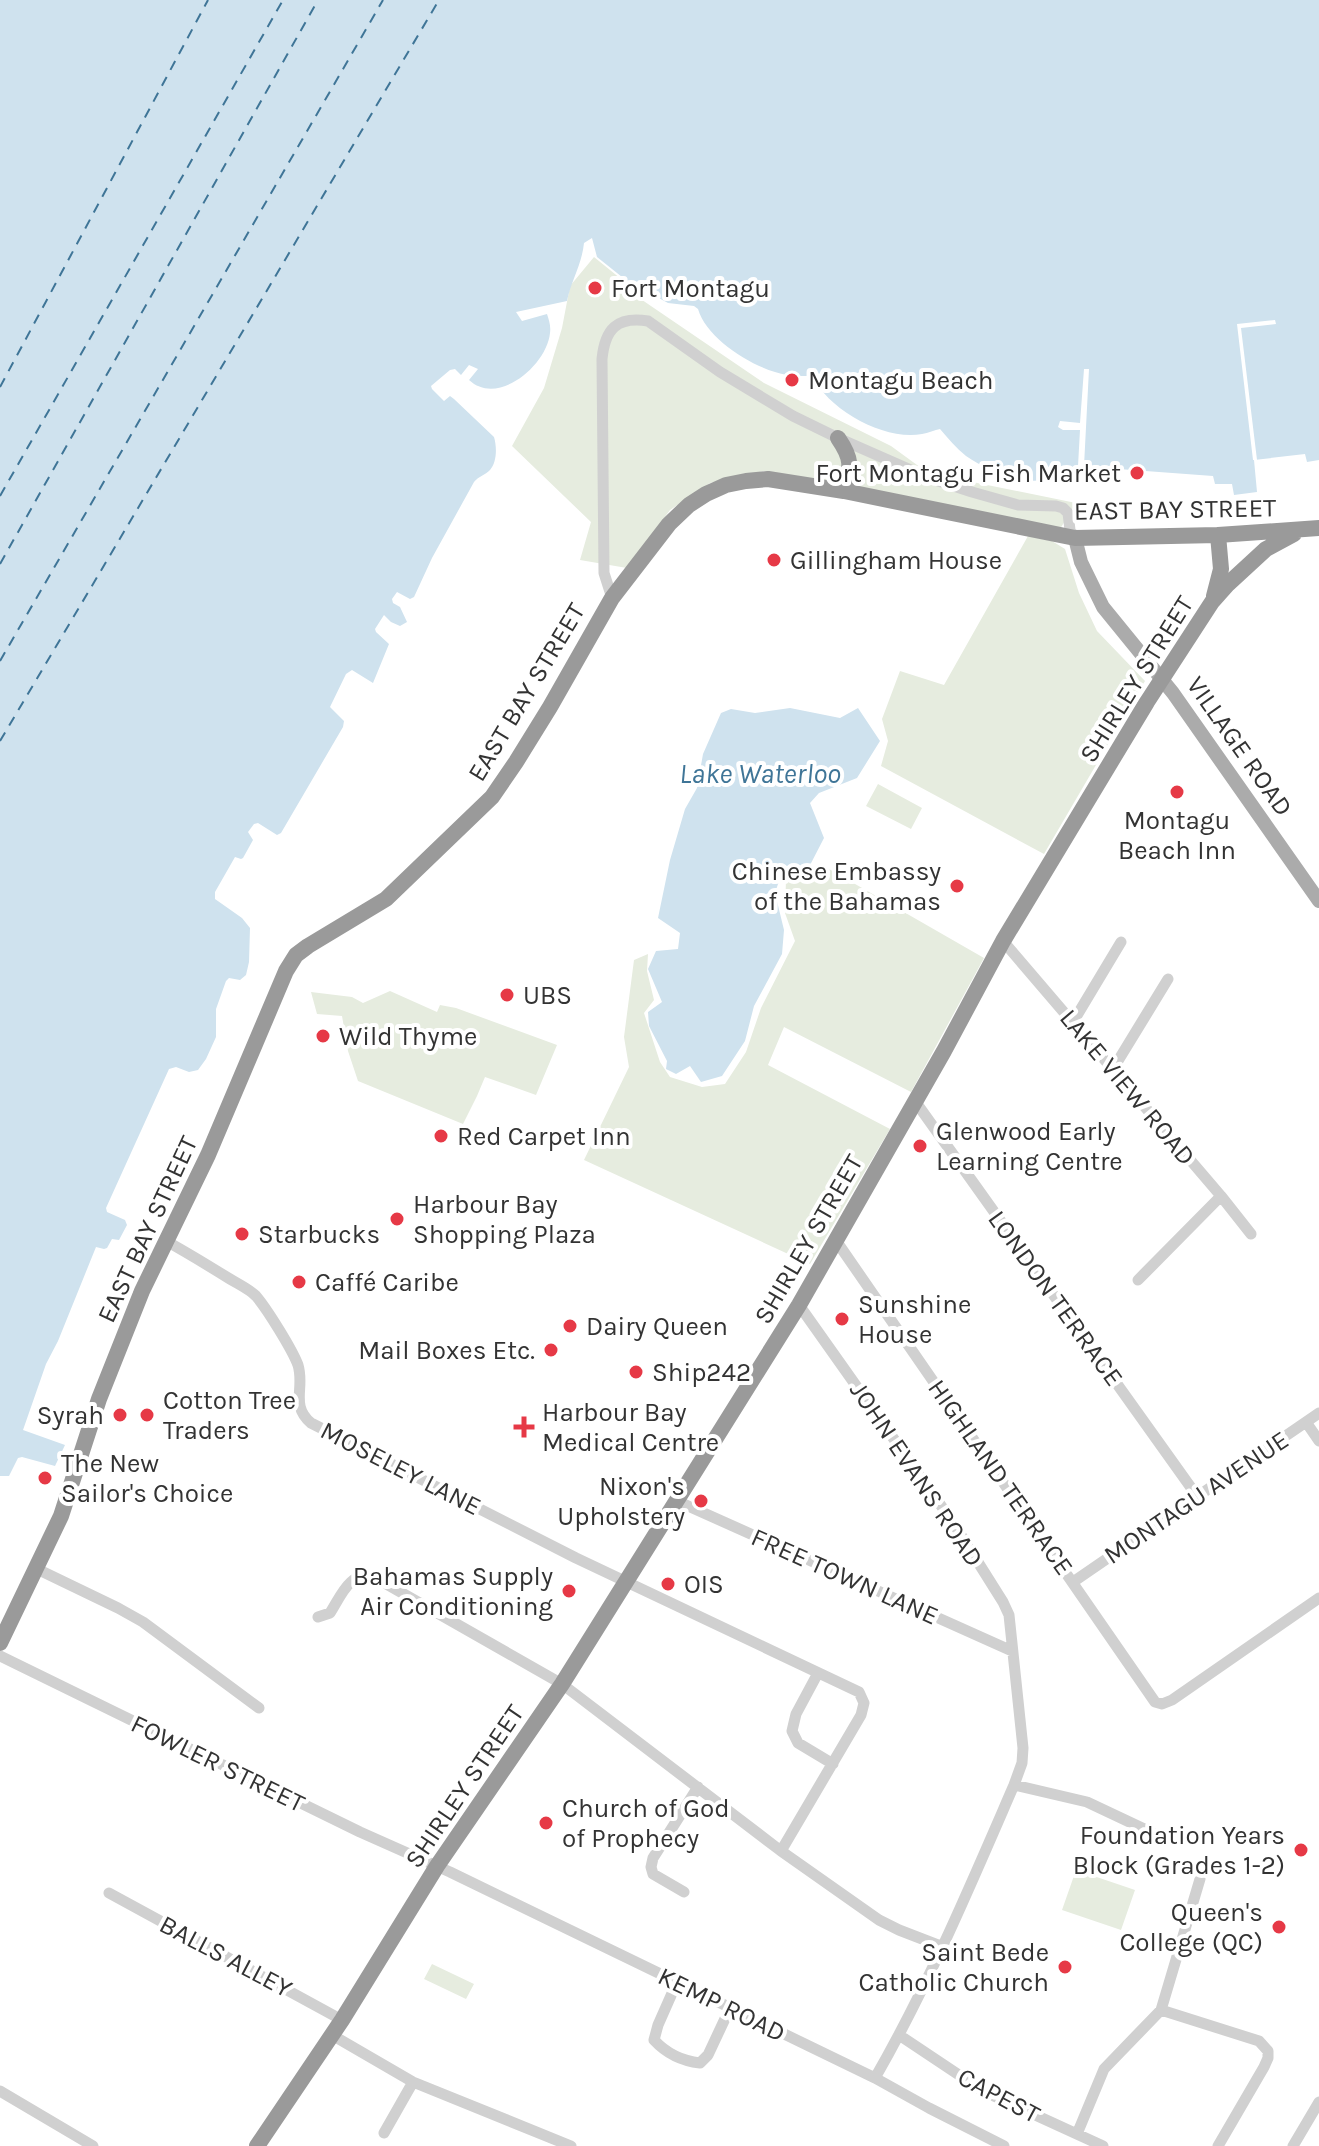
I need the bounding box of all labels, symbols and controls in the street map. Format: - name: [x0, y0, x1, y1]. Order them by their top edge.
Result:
- place label: Fort Montagu: [611, 273, 770, 304]
- marker: Fort Montagu: [586, 279, 604, 297]
- place label: Montagu Beach: [808, 365, 994, 396]
- marker: Montagu Beach: [783, 371, 801, 389]
- place label: Fort Montagu Fish Market: [816, 458, 1121, 489]
- marker: Fort Montagu Fish Market: [1128, 464, 1146, 482]
- street label: EAST BAY STREET: [1074, 492, 1276, 527]
- place label: Gillingham House: [790, 545, 1002, 576]
- marker: Gillingham House: [765, 551, 783, 569]
- street label: SHIRLEY STREET: [1073, 590, 1200, 768]
- street label: EAST BAY STREET: [461, 598, 592, 787]
- street label: VILLAGE ROAD: [1180, 670, 1299, 822]
- water label: Lake Waterloo: [679, 757, 841, 790]
- marker: Montagu Beach Inn: [1168, 783, 1186, 801]
- place label: Montagu Beach Inn: [1118, 805, 1236, 866]
- place label: Chinese Embassy of the Bahamas: [732, 856, 941, 917]
- marker: Chinese Embassy of the Bahamas: [948, 877, 966, 895]
- place label: UBS: [523, 980, 572, 1011]
- marker: UBS: [498, 986, 516, 1004]
- street label: LAKE VIEW ROAD: [1053, 1003, 1202, 1172]
- place label: Wild Thyme: [339, 1021, 477, 1052]
- marker: Wild Thyme: [314, 1027, 332, 1045]
- place label: Glenwood Early Learning Centre: [936, 1116, 1123, 1177]
- place label: Red Carpet Inn: [457, 1121, 631, 1152]
- marker: Red Carpet Inn: [432, 1127, 450, 1145]
- street label: EAST BAY STREET: [91, 1131, 204, 1327]
- marker: Glenwood Early Learning Centre: [911, 1137, 929, 1155]
- street label: SHIRLEY STREET: [747, 1149, 869, 1329]
- place label: Harbour Bay Shopping Plaza: [413, 1189, 596, 1250]
- street label: LONDON TERRACE: [981, 1204, 1130, 1392]
- marker: Harbour Bay Shopping Plaza: [388, 1210, 406, 1228]
- place label: Starbucks: [258, 1219, 380, 1250]
- marker: Starbucks: [233, 1225, 251, 1243]
- place label: Caffé Caribe: [315, 1267, 459, 1298]
- marker: Caffé Caribe: [290, 1273, 308, 1291]
- place label: Sunshine House: [858, 1289, 971, 1350]
- marker: Sunshine House: [833, 1310, 851, 1328]
- place label: Dairy Queen: [586, 1311, 728, 1342]
- marker: Dairy Queen: [561, 1317, 579, 1335]
- place label: Mail Boxes Etc.: [358, 1335, 535, 1366]
- marker: Mail Boxes Etc.: [542, 1341, 560, 1359]
- place label: Ship242: [652, 1357, 751, 1388]
- marker: Ship242: [627, 1363, 645, 1381]
- street label: HIGHLAND TERRACE: [921, 1373, 1080, 1581]
- street label: JOHN EVANS ROAD: [843, 1376, 990, 1573]
- place label: Cotton Tree Traders: [163, 1385, 296, 1446]
- place label: Harbour Bay Medical Centre: [542, 1397, 719, 1458]
- place label: Syrah: [37, 1400, 104, 1431]
- marker: Syrah: [111, 1406, 129, 1424]
- marker: Cotton Tree Traders: [138, 1406, 156, 1424]
- street label: MOSELEY LANE: [315, 1415, 486, 1522]
- marker: Harbour Bay Medical Centre: [513, 1416, 535, 1438]
- street label: MONTAGU AVENUE: [1098, 1424, 1295, 1571]
- place label: The New Sailor's Choice: [61, 1448, 233, 1509]
- marker: The New Sailor's Choice: [36, 1469, 54, 1487]
- place label: Nixon's Upholstery: [557, 1471, 685, 1532]
- marker: Nixon's Upholstery: [692, 1492, 710, 1510]
- street label: FREE TOWN LANE: [746, 1521, 943, 1632]
- place label: Bahamas Supply Air Conditioning: [353, 1561, 553, 1622]
- place label: OIS: [684, 1569, 724, 1600]
- marker: OIS: [659, 1575, 677, 1593]
- marker: Bahamas Supply Air Conditioning: [560, 1582, 578, 1600]
- street label: SHIRLEY STREET: [398, 1699, 531, 1874]
- street label: FOWLER STREET: [126, 1708, 310, 1819]
- place label: Church of God of Prophecy: [562, 1793, 730, 1854]
- marker: Church of God of Prophecy: [537, 1814, 555, 1832]
- place label: Foundation Years Block (Grades 1-2): [1073, 1820, 1285, 1881]
- marker: Foundation Years Block (Grades 1-2): [1292, 1841, 1310, 1859]
- place label: Queen's College (QC): [1119, 1897, 1263, 1958]
- street label: BALLS ALLEY: [154, 1909, 298, 2005]
- marker: Queen's College (QC): [1270, 1918, 1288, 1936]
- place label: Saint Bede Catholic Church: [859, 1937, 1049, 1998]
- marker: Saint Bede Catholic Church: [1056, 1958, 1074, 1976]
- street label: KEMP ROAD: [653, 1960, 791, 2049]
- street label: CAPEST: [952, 2061, 1045, 2130]

